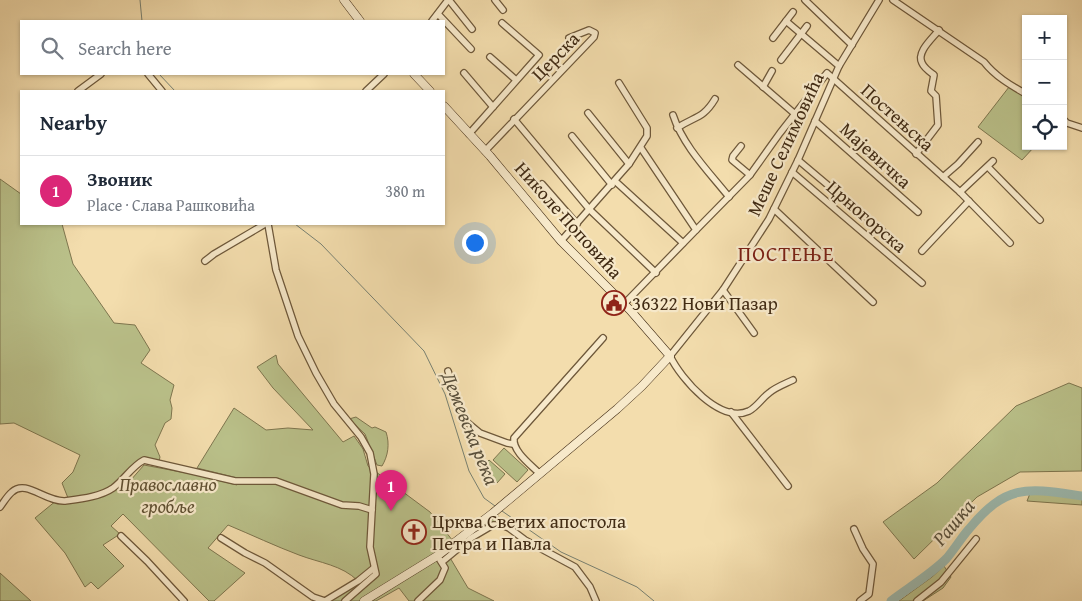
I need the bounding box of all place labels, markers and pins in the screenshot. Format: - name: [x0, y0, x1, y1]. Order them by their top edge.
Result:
- place label: 36322 Нови Пазар: [632, 289, 778, 317]
- public building icon: 36322 Нови Пазар: [601, 290, 627, 316]
- pin: 1: [375, 470, 407, 511]
- place label: Црква Светих апостола Петра и Павла: [432, 507, 626, 557]
- church icon: Црква Светих апостола Петра и Павла: [401, 519, 427, 545]

